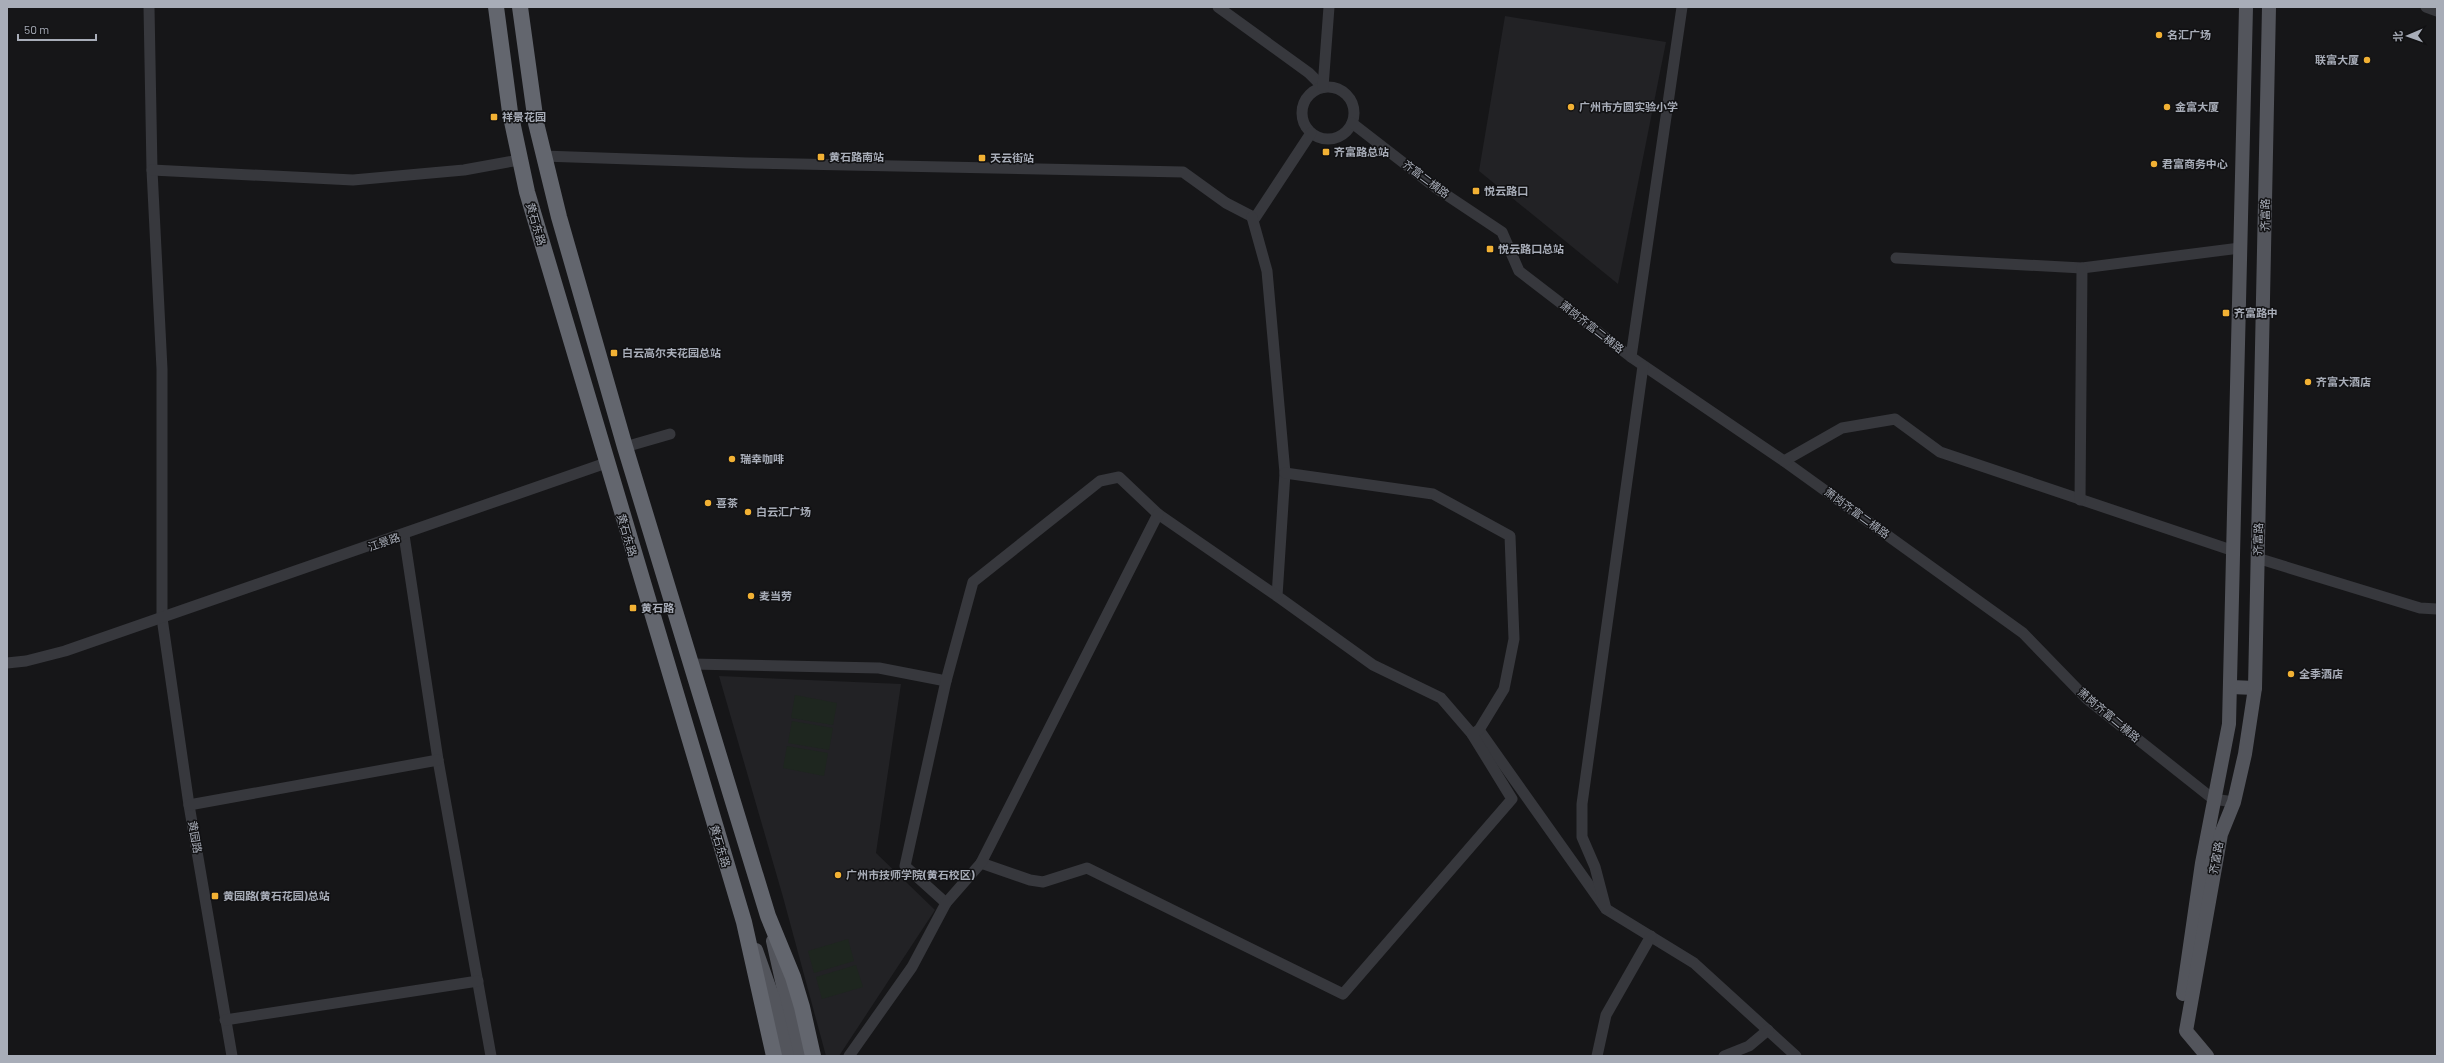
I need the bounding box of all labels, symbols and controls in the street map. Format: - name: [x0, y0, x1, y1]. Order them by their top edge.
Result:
- scale bar: [18, 16, 96, 42]
- north arrow: [2388, 16, 2428, 56]
- text: 50 m: [24, 22, 49, 36]
- place label: 名汇广场: [2167, 28, 2211, 41]
- marker: 名汇广场: [2154, 30, 2164, 40]
- text: 北: [2391, 31, 2404, 42]
- place label: 联富大厦: [2315, 53, 2359, 66]
- marker: 联富大厦: [2362, 55, 2372, 65]
- place label: 广州市方圆实验小学: [1579, 100, 1678, 113]
- place label: 金富大厦: [2175, 100, 2219, 113]
- marker: 广州市方圆实验小学: [1566, 102, 1576, 112]
- marker: 金富大厦: [2162, 102, 2172, 112]
- place label: 祥景花园: [502, 110, 546, 123]
- marker: 祥景花园: [489, 112, 499, 122]
- place label: 齐富路总站: [1334, 145, 1389, 158]
- marker: 齐富路总站: [1321, 147, 1331, 157]
- place label: 黄石路南站: [829, 150, 884, 163]
- place label: 天云街站: [990, 151, 1034, 164]
- marker: 黄石路南站: [816, 152, 826, 162]
- marker: 天云街站: [977, 153, 987, 163]
- street label: 齐富二横路: [1400, 157, 1452, 200]
- place label: 君富商务中心: [2162, 157, 2228, 170]
- marker: 君富商务中心: [2149, 159, 2159, 169]
- place label: 悦云路口: [1484, 184, 1528, 197]
- marker: 悦云路口: [1471, 186, 1481, 196]
- street label: 齐富路: [2258, 198, 2271, 232]
- street label: 黄石东路: [524, 201, 549, 247]
- place label: 悦云路口总站: [1498, 242, 1564, 255]
- marker: 悦云路口总站: [1485, 244, 1495, 254]
- street label: 萧岗齐富二横路: [1558, 298, 1627, 355]
- place label: 齐富路中: [2234, 306, 2278, 319]
- marker: 齐富路中: [2221, 308, 2231, 318]
- place label: 白云高尔夫花园总站: [622, 346, 721, 359]
- marker: 白云高尔夫花园总站: [609, 348, 619, 358]
- place label: 齐富大酒店: [2316, 375, 2371, 388]
- marker: 齐富大酒店: [2303, 377, 2313, 387]
- place label: 瑞幸咖啡: [740, 452, 784, 465]
- marker: 瑞幸咖啡: [727, 454, 737, 464]
- street label: 萧岗齐富二横路: [1822, 485, 1892, 540]
- place label: 喜茶: [716, 496, 738, 509]
- marker: 喜茶: [703, 498, 713, 508]
- place label: 白云汇广场: [756, 505, 811, 518]
- marker: 白云汇广场: [743, 507, 753, 517]
- street label: 黄石东路: [615, 512, 640, 558]
- street label: 齐富路: [2250, 522, 2265, 556]
- street label: 江景路: [366, 530, 402, 553]
- place label: 麦当劳: [759, 589, 792, 602]
- marker: 麦当劳: [746, 591, 756, 601]
- place label: 黄石路: [641, 601, 675, 614]
- marker: 黄石路: [628, 603, 638, 613]
- place label: 全季酒店: [2299, 667, 2343, 680]
- marker: 全季酒店: [2286, 669, 2296, 679]
- street label: 萧岗齐富二横路: [2076, 685, 2143, 744]
- street label: 黄园路: [186, 820, 205, 854]
- street label: 黄石东路: [708, 823, 733, 869]
- street label: 齐富路: [2206, 840, 2225, 875]
- place label: 广州市技师学院(黄石校区): [846, 868, 975, 881]
- marker: 广州市技师学院(黄石校区): [833, 870, 843, 880]
- place label: 黄园路(黄石花园)总站: [223, 889, 330, 902]
- marker: 黄园路(黄石花园)总站: [210, 891, 220, 901]

